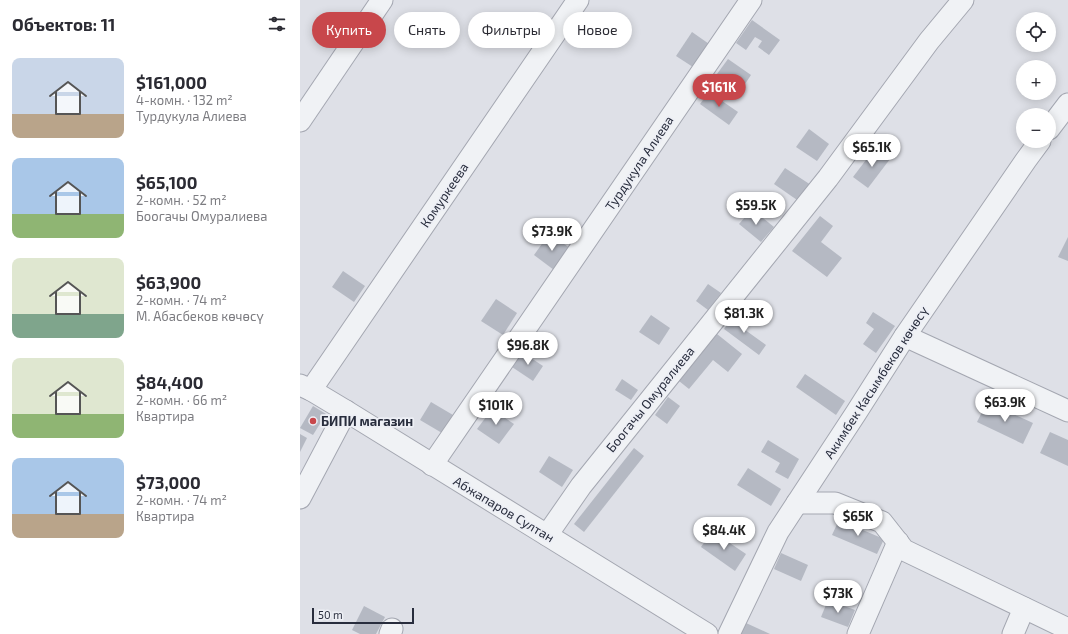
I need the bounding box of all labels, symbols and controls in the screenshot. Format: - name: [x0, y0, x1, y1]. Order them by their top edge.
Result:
- chip: Купить: [312, 12, 386, 48]
- chip: Снять: [394, 12, 460, 48]
- chip: Фильтры: [468, 12, 555, 48]
- chip: Новое: [563, 12, 632, 48]
- map controls: [1016, 12, 1056, 148]
- button: locate: [1016, 12, 1056, 52]
- icon: filters: [266, 13, 288, 35]
- text: Объектов: 11: [12, 14, 115, 34]
- button: +: [1016, 60, 1056, 100]
- text: $161,000: [136, 72, 207, 92]
- icon: home: [44, 74, 92, 122]
- pin: $161K: [691, 74, 747, 108]
- text: $161K: [702, 79, 736, 95]
- text: 4-комн. · 132 m²: [136, 92, 233, 108]
- text: Турдукула Алиева: [136, 108, 247, 124]
- button: −: [1016, 108, 1056, 148]
- street label: Турдукула Алиева: [601, 113, 677, 213]
- pin: $65.1K: [839, 134, 905, 168]
- text: $65.1K: [853, 139, 891, 155]
- street label: Комуркеева: [416, 160, 472, 230]
- text: $65,100: [136, 172, 197, 192]
- icon: home: [44, 174, 92, 222]
- text: 2-комн. · 52 m²: [136, 192, 227, 208]
- pin: $59.5K: [723, 192, 789, 226]
- text: $59.5K: [736, 197, 776, 213]
- text: Боогачы Омуралиева: [136, 208, 267, 224]
- pin: $73.9K: [519, 218, 585, 252]
- text: $73.9K: [532, 223, 572, 239]
- text: $63,900: [136, 272, 201, 292]
- icon: home: [44, 274, 92, 322]
- text: 2-комн. · 74 m²: [136, 292, 227, 308]
- pin: $81.3K: [711, 300, 777, 334]
- street label: Акимбек Касымбеков көчөсү: [821, 302, 932, 461]
- text: $81.3K: [724, 305, 764, 321]
- text: М. Абасбеков көчөсү: [136, 308, 264, 324]
- pin: $96.8K: [495, 332, 561, 366]
- text: $96.8K: [507, 337, 549, 353]
- street label: Боогачы Омуралиева: [602, 343, 698, 455]
- text: $84,400: [136, 372, 204, 392]
- icon: home: [44, 374, 92, 422]
- pin: $63.9K: [972, 389, 1038, 423]
- text: 2-комн. · 66 m²: [136, 392, 227, 408]
- pin: $101K: [468, 392, 524, 426]
- text: $63.9K: [984, 394, 1026, 410]
- text: $101K: [478, 397, 514, 413]
- text: Квартира: [136, 408, 195, 424]
- place label: БИПИ магазин: [321, 413, 413, 429]
- marker: БИПИ магазин: [308, 416, 318, 426]
- text: $73,000: [136, 472, 201, 492]
- street label: Абжапаров Султан: [451, 473, 557, 545]
- icon: home: [44, 474, 92, 522]
- text: 2-комн. · 74 m²: [136, 492, 227, 508]
- pin: $65K: [834, 503, 882, 537]
- text: Квартира: [136, 508, 195, 524]
- text: $65K: [843, 508, 873, 524]
- pin: $84.4K: [691, 517, 757, 551]
- text: $84.4K: [702, 522, 746, 538]
- pin: $73K: [814, 580, 862, 614]
- text: $73K: [823, 585, 853, 601]
- scale bar: [312, 606, 414, 625]
- text: 50 m: [318, 608, 343, 621]

